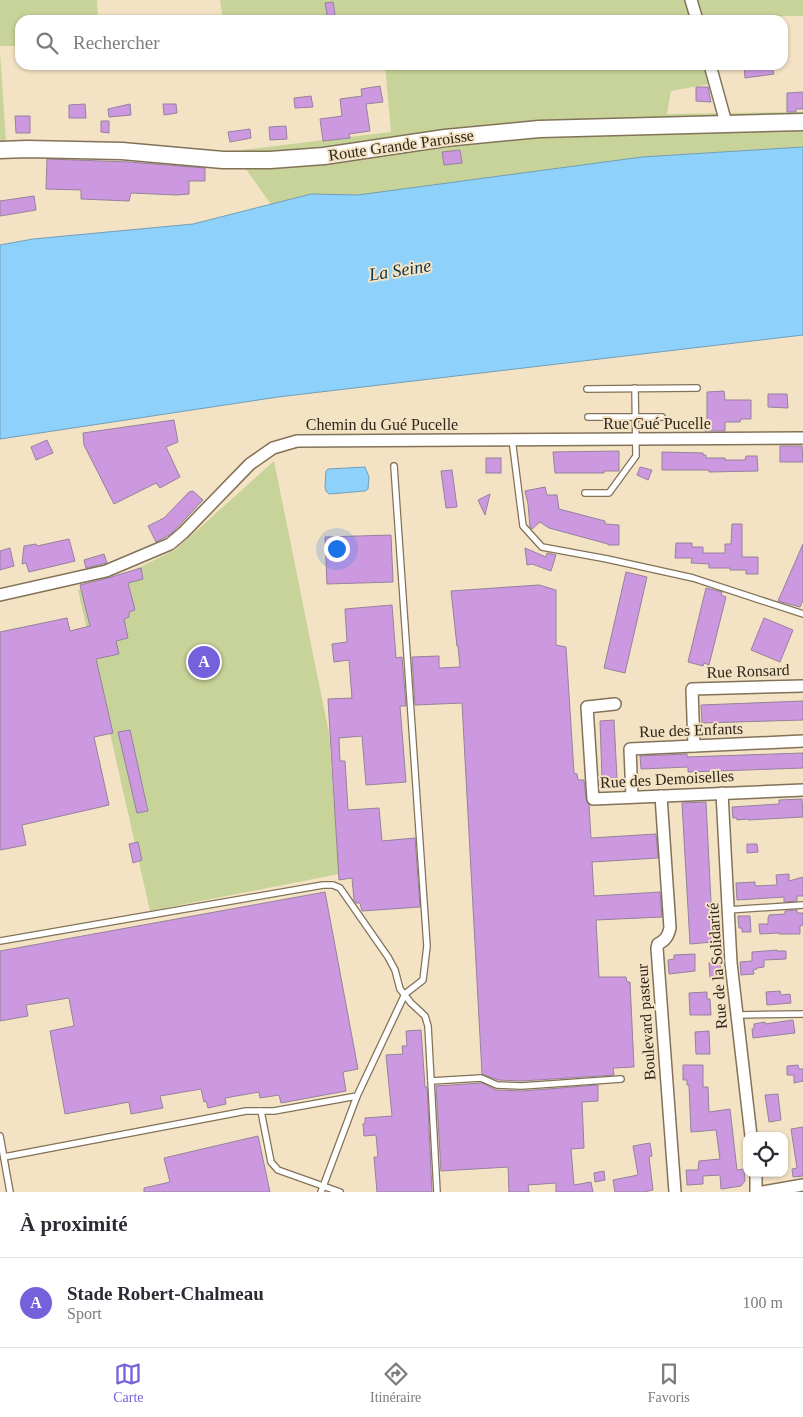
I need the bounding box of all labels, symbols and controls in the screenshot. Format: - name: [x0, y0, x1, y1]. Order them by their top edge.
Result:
- search box: [15, 15, 788, 70]
- icon: search: [33, 29, 61, 57]
- text: Rechercher: [73, 32, 160, 53]
- street label: Route Grande Paroisse: [327, 126, 475, 164]
- water label: La Seine: [367, 255, 432, 285]
- street label: Rue Gué Pucelle: [603, 415, 711, 432]
- street label: Chemin du Gué Pucelle: [306, 416, 458, 433]
- your location: [324, 536, 350, 562]
- pin: A: [188, 643, 220, 681]
- street label: Rue Ronsard: [706, 661, 790, 681]
- street label: Rue des Enfants: [639, 720, 743, 740]
- street label: Rue des Demoiselles: [600, 767, 734, 791]
- street label: Rue de la Solidarité: [704, 902, 730, 1030]
- street label: Boulevard pasteur: [633, 962, 660, 1081]
- map controls: [743, 1132, 788, 1177]
- button: locate: [743, 1132, 788, 1177]
- text: À proximité: [20, 1212, 128, 1236]
- text: Stade Robert-Chalmeau: [67, 1283, 264, 1304]
- text: A: [30, 1294, 42, 1311]
- text: 100 m: [743, 1294, 783, 1311]
- text: Sport: [67, 1305, 102, 1322]
- tab: Carte: [113, 1360, 144, 1406]
- tab: Itinéraire: [370, 1360, 421, 1406]
- tab: Favoris: [648, 1360, 690, 1406]

